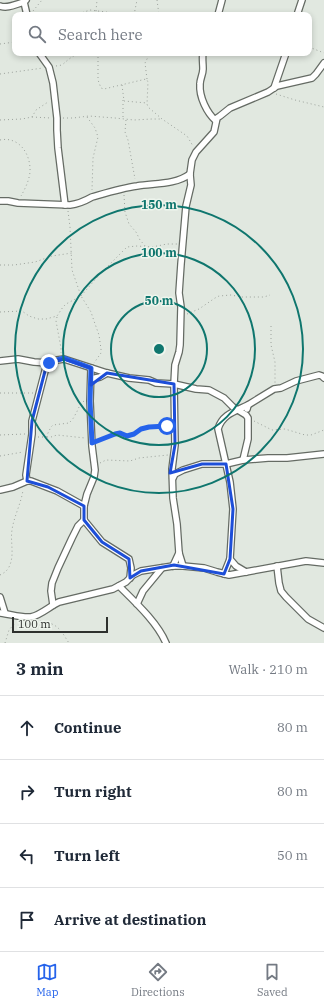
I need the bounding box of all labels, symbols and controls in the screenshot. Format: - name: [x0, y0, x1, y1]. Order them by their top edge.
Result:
- search box: [12, 12, 312, 56]
- icon: search: [26, 23, 48, 45]
- text: Search here: [58, 25, 143, 44]
- text: 150 m: [141, 197, 177, 212]
- text: 100 m: [141, 245, 177, 260]
- text: 50 m: [145, 293, 174, 308]
- centre of rings: [152, 342, 166, 356]
- route end: [40, 354, 58, 372]
- route start: [158, 417, 176, 435]
- scale bar: [12, 615, 108, 634]
- text: 100 m: [18, 617, 51, 631]
- text: 3 min: [16, 658, 64, 680]
- text: Walk · 210 m: [229, 661, 308, 678]
- icon: ahead: [16, 717, 38, 739]
- text: Continue: [54, 718, 121, 737]
- text: 80 m: [277, 719, 308, 736]
- icon: right: [16, 781, 38, 803]
- text: Turn right: [54, 782, 132, 801]
- text: 80 m: [277, 783, 308, 800]
- icon: left: [16, 845, 38, 867]
- text: Turn left: [54, 846, 120, 865]
- text: 50 m: [277, 847, 308, 864]
- icon: arrive: [16, 909, 38, 931]
- text: Arrive at destination: [54, 910, 206, 929]
- tab: Map: [36, 961, 59, 999]
- tab: Directions: [131, 961, 185, 999]
- tab: Saved: [257, 961, 288, 999]

